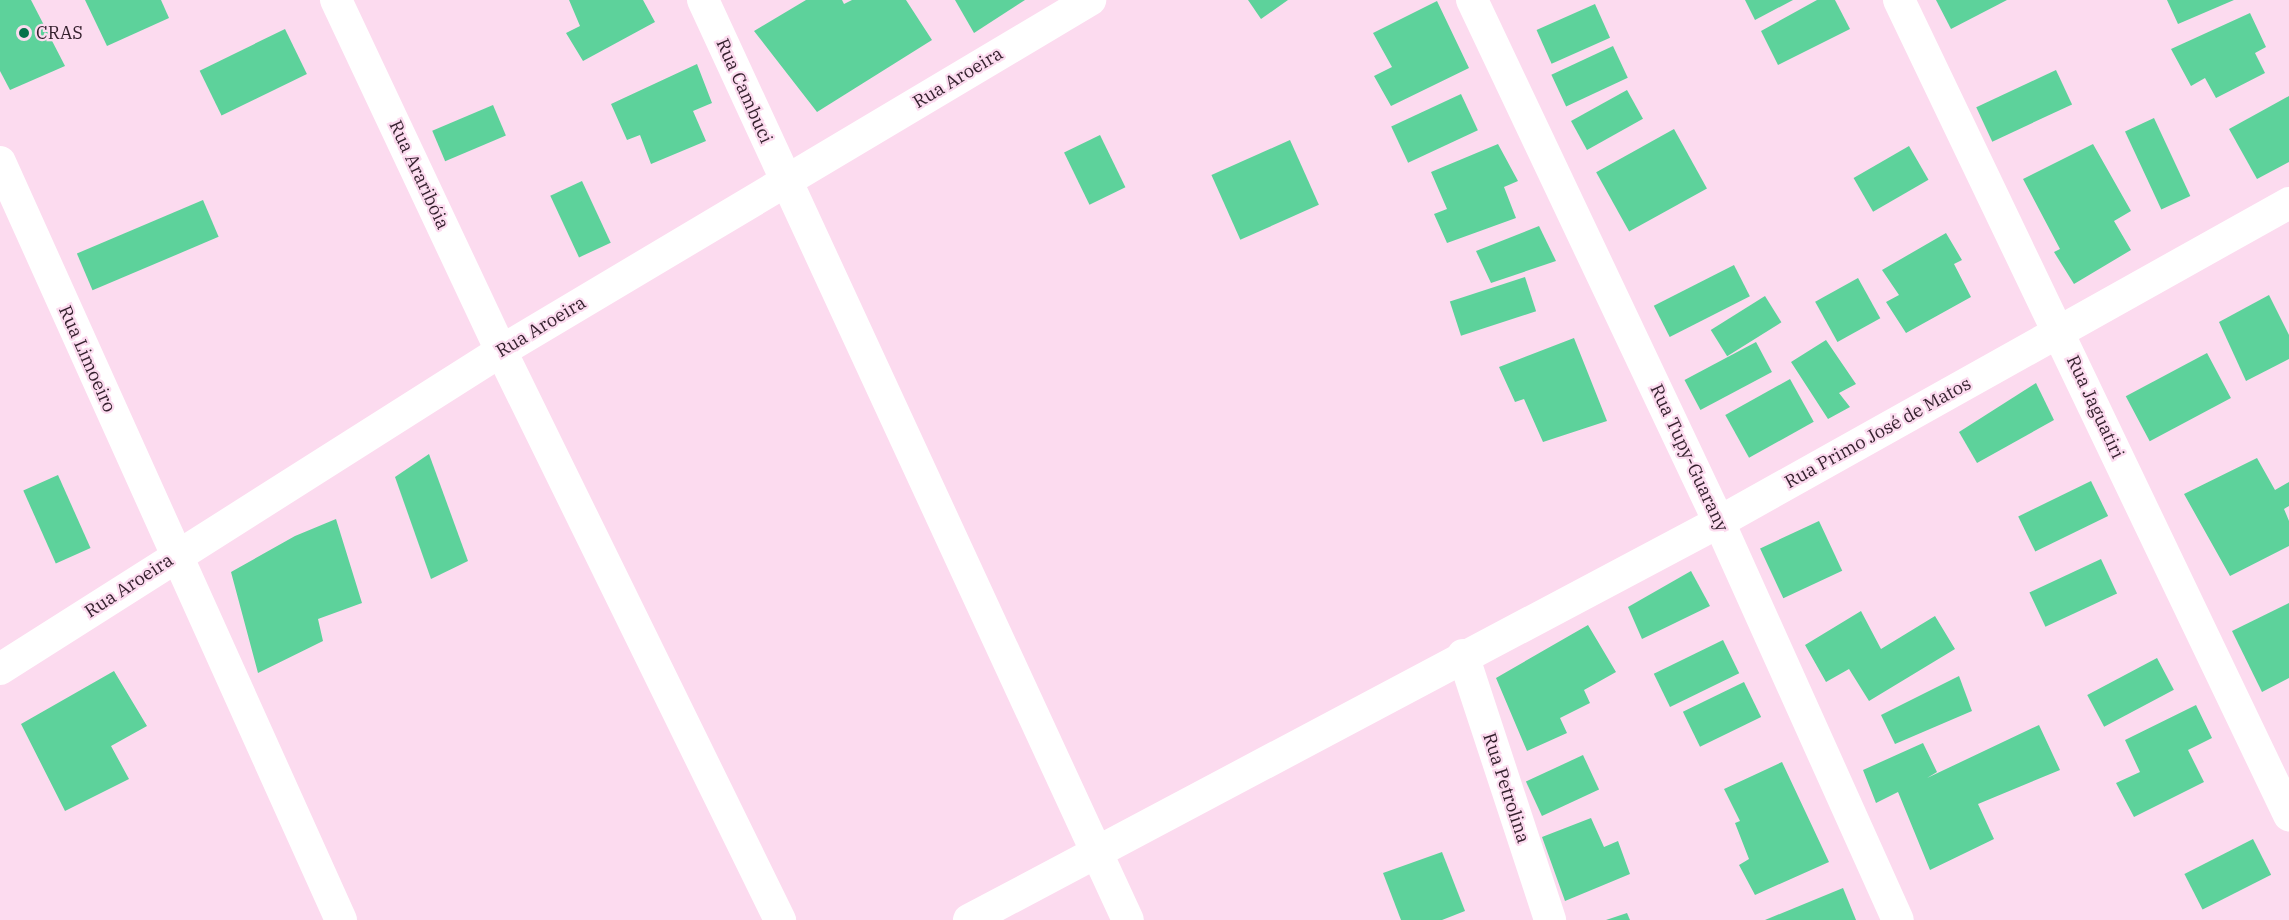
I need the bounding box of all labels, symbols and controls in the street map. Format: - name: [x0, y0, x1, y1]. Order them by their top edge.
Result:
- place label: CRAS: [36, 22, 83, 44]
- marker: CRAS: [17, 26, 31, 40]
- street label: Rua Cambuci: [711, 35, 777, 147]
- street label: Rua Aroeira: [909, 43, 1007, 113]
- street label: Rua Araribóia: [384, 117, 454, 233]
- street label: Rua Aroeira: [492, 292, 590, 362]
- street label: Rua Limoeiro: [54, 302, 120, 416]
- street label: Rua Jaguatiri: [2062, 352, 2128, 462]
- street label: Rua Primo José de Matos: [1781, 373, 1975, 493]
- street label: Rua Tupy-Guarany: [1645, 381, 1733, 535]
- street label: Rua Aroeira: [81, 549, 177, 623]
- street label: Rua Petrolina: [1478, 730, 1534, 846]

